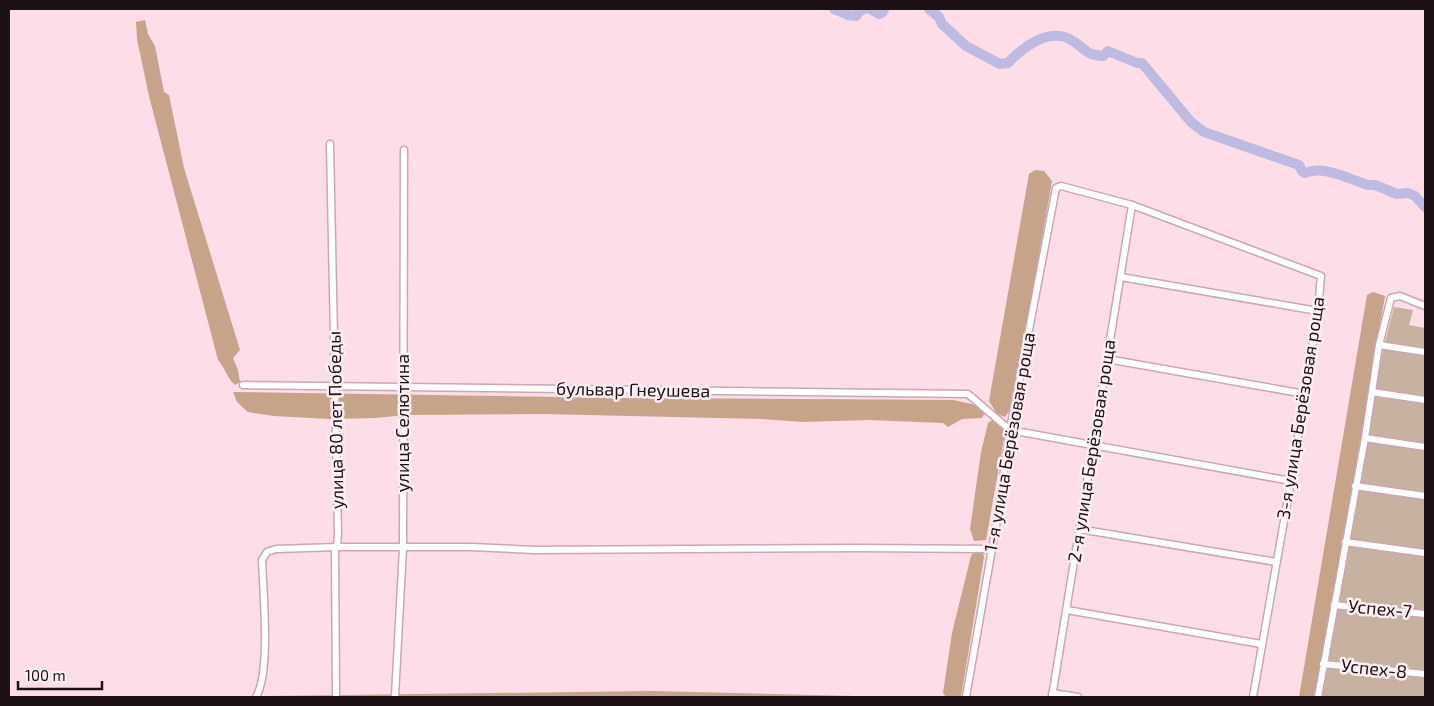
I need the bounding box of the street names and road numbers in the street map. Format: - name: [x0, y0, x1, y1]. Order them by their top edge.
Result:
- street label: 3-я улица Берёзовая роща: [1272, 295, 1329, 521]
- street label: 1-я улица Берёзовая роща: [979, 330, 1039, 553]
- street label: улица 80 лет Победы: [322, 331, 348, 509]
- street label: 2-я улица Берёзовая роща: [1063, 338, 1120, 564]
- street label: улица Селютина: [391, 354, 413, 492]
- street label: бульвар Гнеушева: [556, 377, 710, 401]
- street label: Успех-7: [1347, 594, 1413, 622]
- street label: Успех-8: [1340, 654, 1408, 682]

